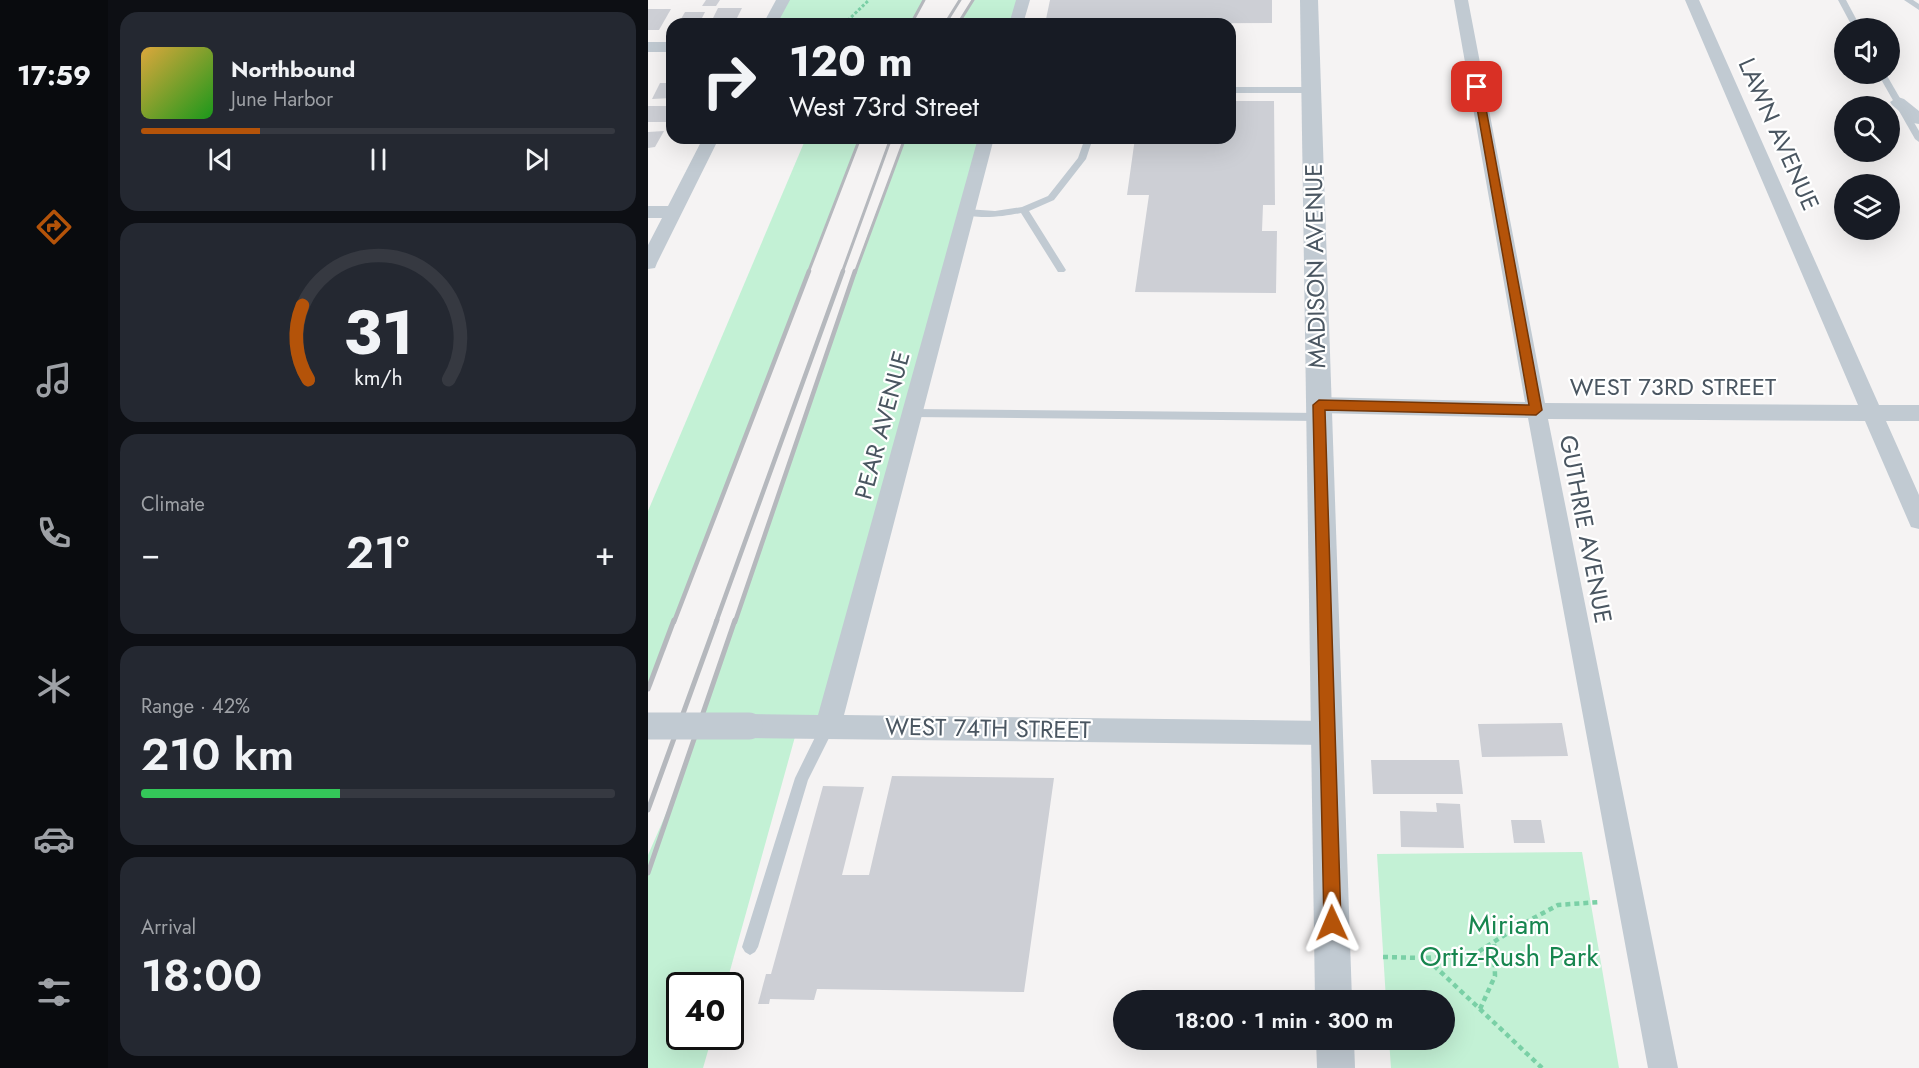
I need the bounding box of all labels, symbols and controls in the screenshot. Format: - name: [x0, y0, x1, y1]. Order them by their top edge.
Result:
- map controls: [1834, 18, 1900, 240]
- button: sound: [1834, 18, 1900, 84]
- text: 120 m: [789, 31, 913, 92]
- icon: right: [690, 42, 768, 120]
- street label: LAWN AVENUE: [1730, 52, 1828, 216]
- text: Northbound: [231, 53, 355, 85]
- text: 17:59: [17, 56, 91, 95]
- pin: [1451, 61, 1502, 112]
- icon: arrive: [1460, 70, 1493, 103]
- text: June Harbor: [231, 85, 333, 114]
- text: West 73rd Street: [789, 87, 979, 126]
- button: search: [1834, 96, 1900, 162]
- icon: previous: [204, 143, 237, 176]
- icon: pause: [362, 143, 395, 176]
- icon: next: [520, 143, 553, 176]
- street label: MADISON AVENUE: [1296, 163, 1334, 369]
- button: layers: [1834, 174, 1900, 240]
- icon: directions: [33, 206, 75, 248]
- text: 31: [343, 287, 413, 377]
- street label: PEAR AVENUE: [845, 347, 919, 503]
- icon: music: [33, 359, 75, 401]
- text: km/h: [354, 362, 402, 393]
- street label: WEST 73RD STREET: [1570, 369, 1776, 404]
- street label: GUTHRIE AVENUE: [1551, 432, 1621, 626]
- text: Climate: [141, 490, 205, 519]
- icon: phone: [33, 512, 75, 554]
- text: 21°: [346, 520, 409, 585]
- text: −: [141, 530, 160, 577]
- text: +: [595, 530, 615, 577]
- icon: climate: [33, 665, 75, 707]
- text: Range · 42%: [141, 692, 250, 721]
- street label: WEST 74TH STREET: [885, 709, 1091, 747]
- text: 210 km: [141, 722, 294, 787]
- icon: car: [33, 818, 75, 860]
- position arrow: [1300, 891, 1364, 955]
- park label: Miriam Ortiz-Rush Park: [1419, 904, 1599, 977]
- text: Arrival: [141, 913, 196, 942]
- text: 18:00: [141, 943, 262, 1008]
- icon: filters: [33, 971, 75, 1013]
- speed limit sign: 40: [666, 972, 744, 1050]
- text: 18:00 · 1 min · 300 m: [1175, 1004, 1393, 1036]

